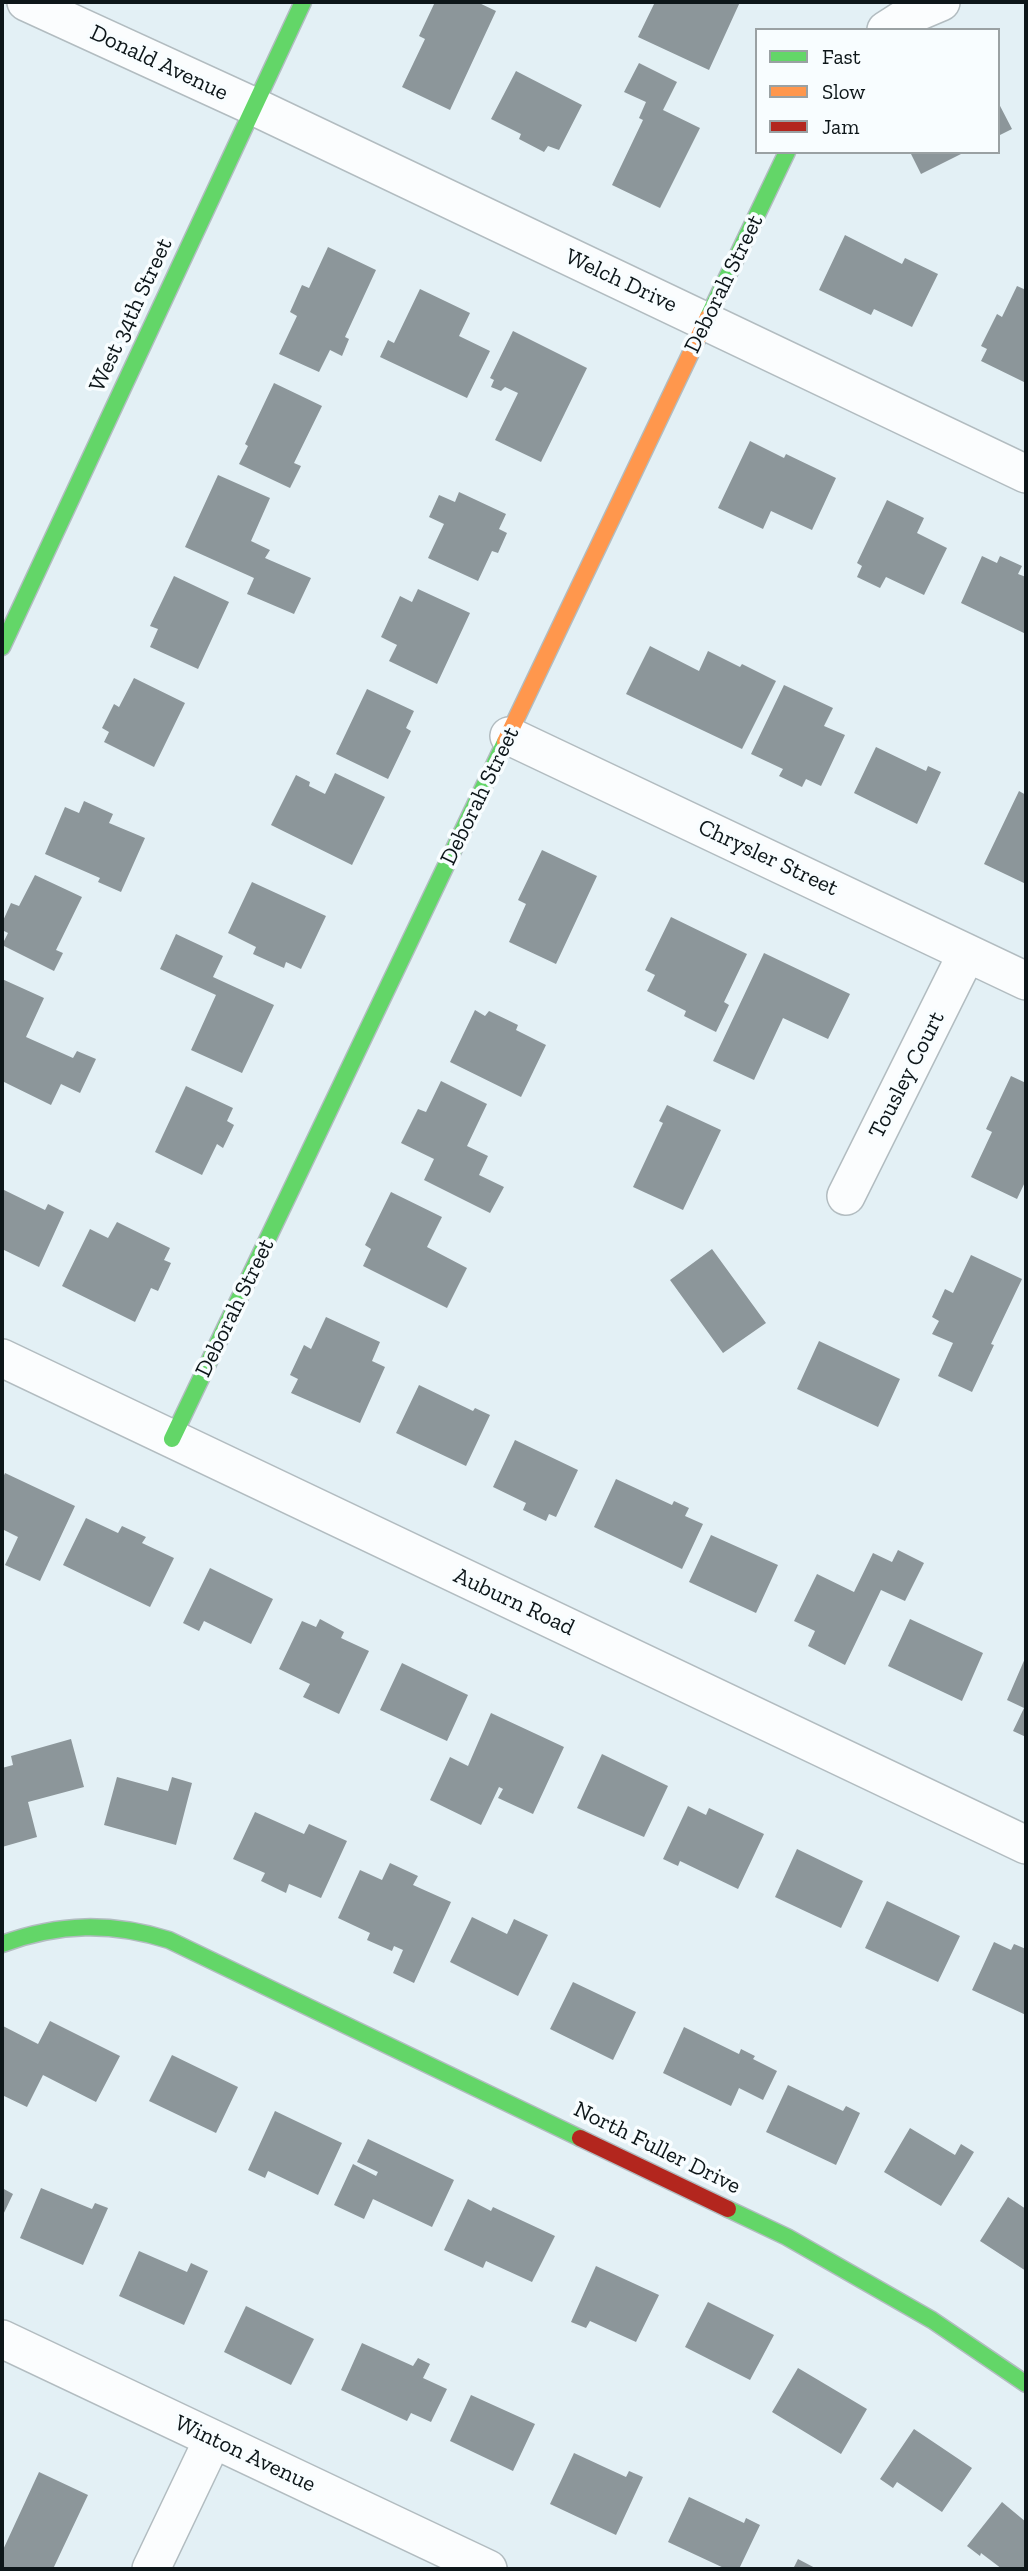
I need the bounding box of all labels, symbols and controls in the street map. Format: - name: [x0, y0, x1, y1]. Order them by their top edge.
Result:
- street label: Donald Avenue: [86, 19, 232, 107]
- legend: [755, 28, 1000, 154]
- text: Fast: [822, 44, 861, 69]
- text: Slow: [822, 79, 865, 104]
- text: Jam: [822, 114, 859, 139]
- street label: Deborah Street: [679, 210, 769, 358]
- street label: West 34th Street: [83, 234, 179, 396]
- street label: Welch Drive: [561, 243, 681, 319]
- street label: Deborah Street: [435, 722, 525, 870]
- street label: Chrysler Street: [694, 814, 842, 902]
- street label: Tousley Court: [863, 1007, 951, 1143]
- street label: Deborah Street: [190, 1234, 280, 1382]
- street label: Auburn Road: [449, 1562, 579, 1642]
- street label: North Fuller Drive: [569, 2096, 745, 2200]
- street label: Winton Avenue: [170, 2409, 320, 2499]

